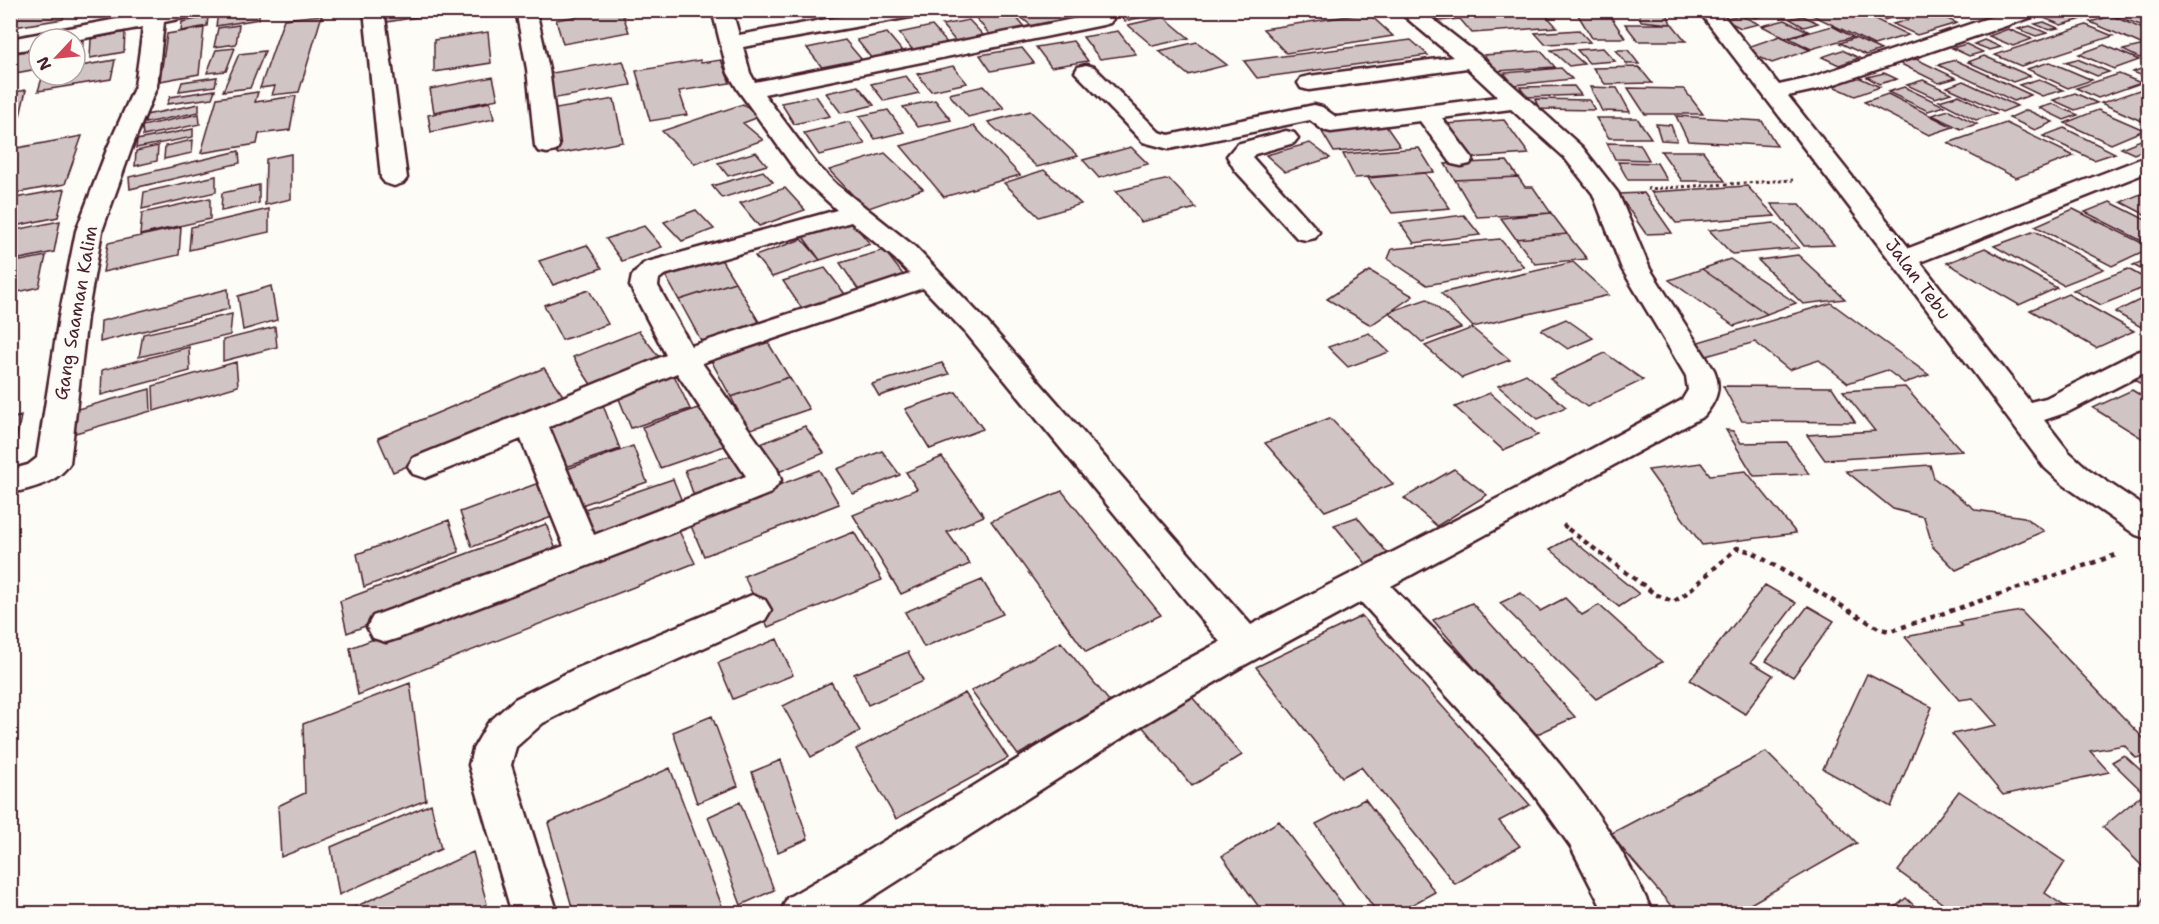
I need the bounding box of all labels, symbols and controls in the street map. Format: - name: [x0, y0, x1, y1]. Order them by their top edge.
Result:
- north arrow: [27, 27, 87, 87]
- text: N: [32, 53, 56, 74]
- street label: Gang Saaman Kalim: [49, 224, 103, 402]
- street label: Jalan Tebu: [1880, 234, 1956, 324]

